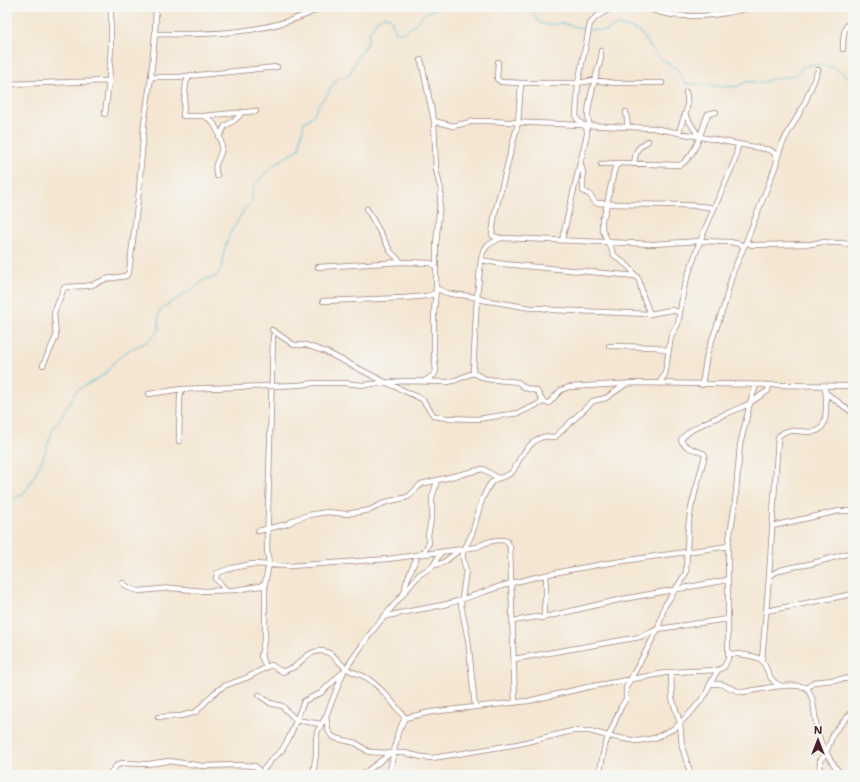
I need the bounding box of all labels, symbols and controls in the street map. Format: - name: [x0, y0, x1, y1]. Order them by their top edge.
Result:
- north arrow: [798, 720, 838, 760]
- text: N: [814, 723, 823, 738]

